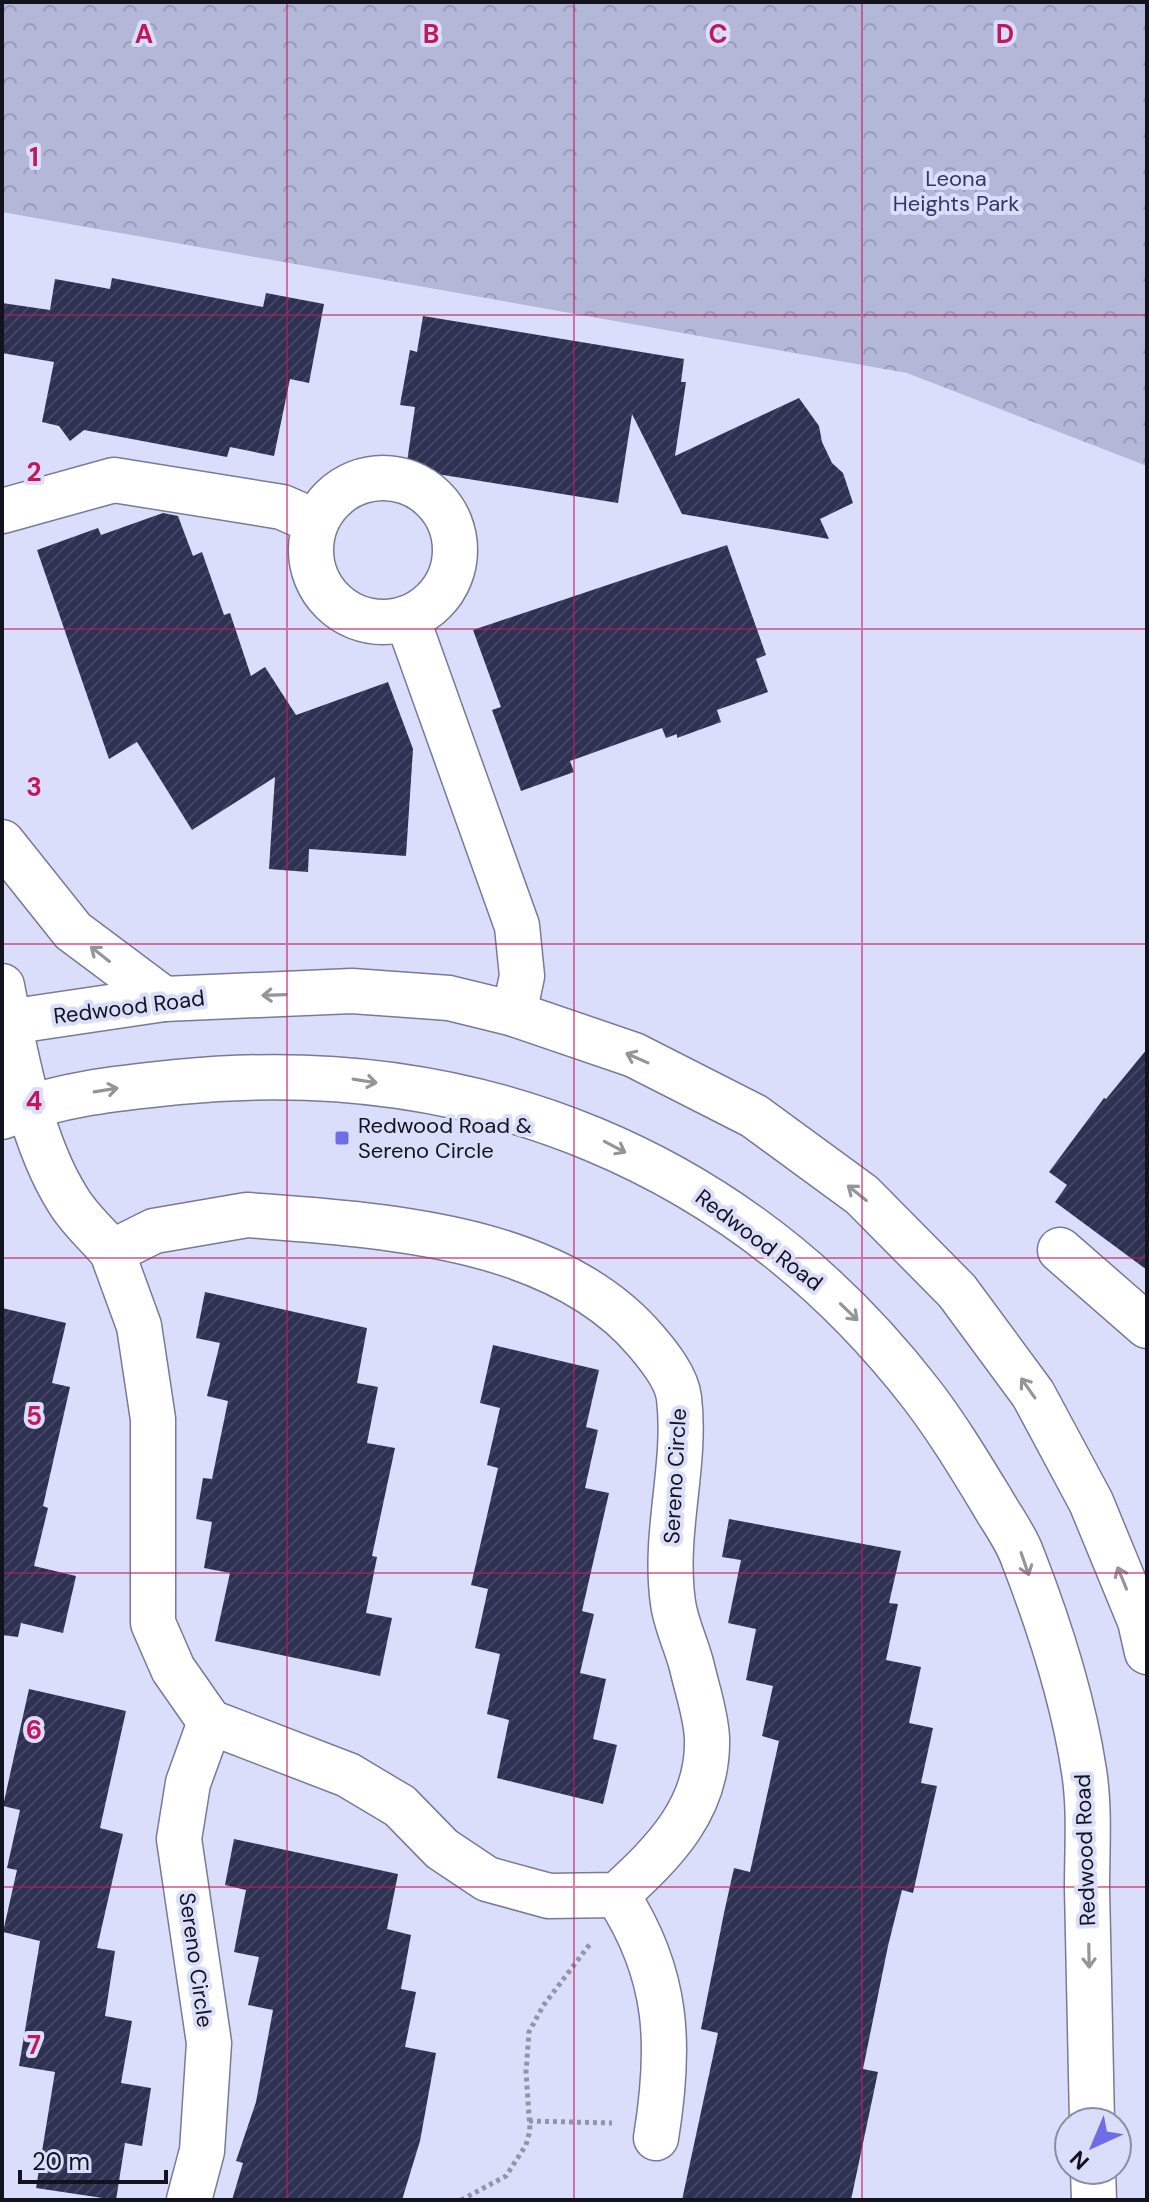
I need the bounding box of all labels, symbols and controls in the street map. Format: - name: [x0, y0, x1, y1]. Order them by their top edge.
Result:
- text: A: [135, 17, 153, 51]
- text: B: [423, 17, 439, 51]
- text: C: [708, 17, 728, 51]
- text: D: [996, 17, 1014, 51]
- text: 1: [29, 140, 39, 174]
- park label: Leona Heights Park: [893, 164, 1019, 218]
- text: 2: [26, 455, 42, 489]
- text: 3: [26, 770, 42, 804]
- one-way arrow: [90, 945, 111, 962]
- street label: Redwood Road: [52, 983, 206, 1031]
- one-way arrow: [261, 987, 288, 1002]
- one-way arrow: [625, 1049, 649, 1064]
- one-way arrow: [351, 1074, 377, 1089]
- one-way arrow: [92, 1082, 118, 1097]
- text: 4: [26, 1084, 42, 1118]
- place label: Redwood Road & Sereno Circle: [358, 1111, 532, 1165]
- marker: Redwood Road & Sereno Circle: [333, 1129, 351, 1147]
- one-way arrow: [602, 1140, 626, 1156]
- street label: Redwood Road: [690, 1183, 828, 1297]
- one-way arrow: [848, 1184, 868, 1202]
- one-way arrow: [839, 1302, 858, 1321]
- one-way arrow: [1020, 1377, 1036, 1399]
- text: 5: [26, 1399, 42, 1433]
- street label: Sereno Circle: [657, 1407, 693, 1545]
- one-way arrow: [1019, 1551, 1034, 1576]
- one-way arrow: [1114, 1566, 1129, 1591]
- text: 6: [26, 1713, 42, 1747]
- street label: Redwood Road: [1068, 1774, 1102, 1926]
- street label: Sereno Circle: [172, 1891, 220, 2029]
- one-way arrow: [1081, 1942, 1096, 1968]
- text: 7: [27, 2028, 41, 2062]
- north arrow: [1053, 2106, 1133, 2186]
- scale bar: [20, 2134, 166, 2184]
- text: N: [1064, 2144, 1095, 2176]
- text: 20 m: [32, 2146, 90, 2177]

